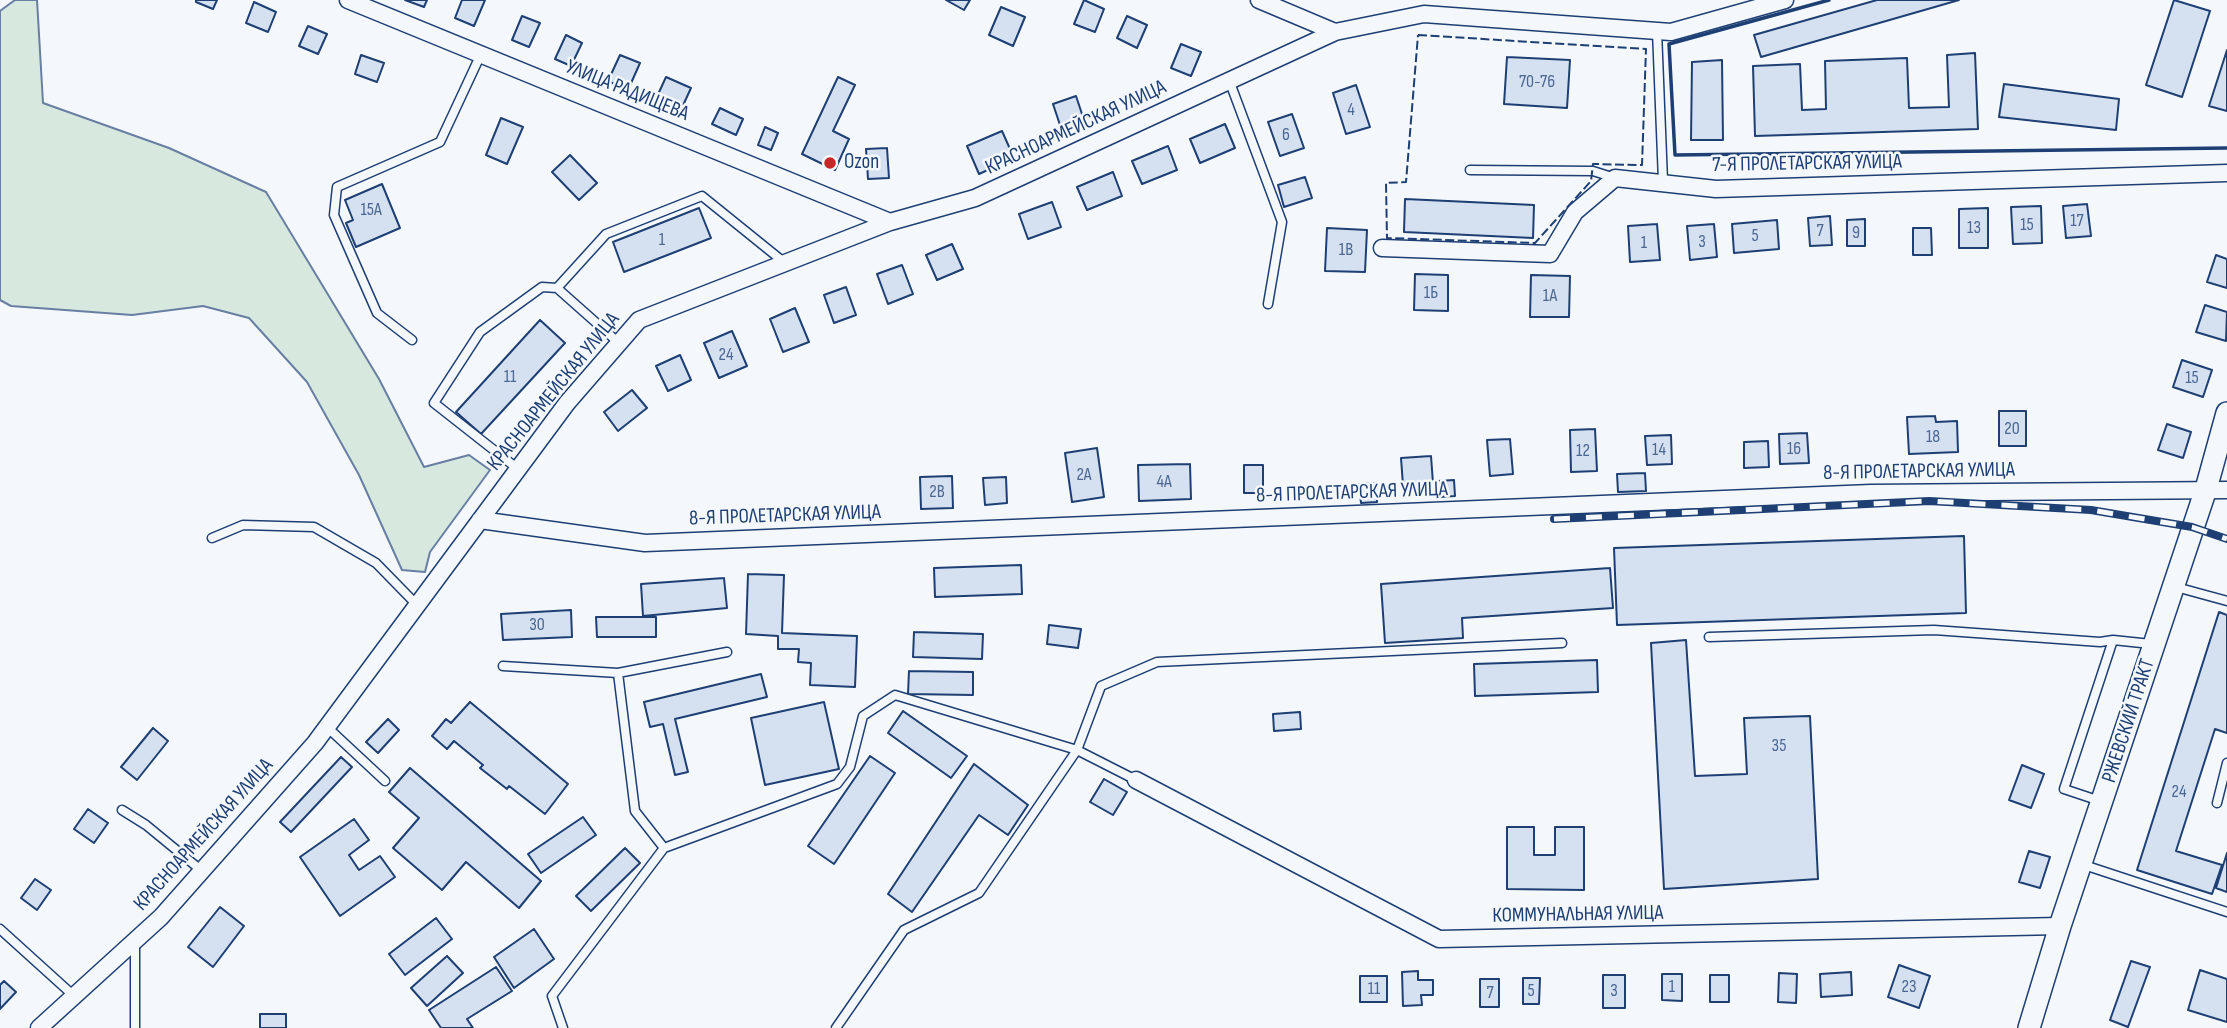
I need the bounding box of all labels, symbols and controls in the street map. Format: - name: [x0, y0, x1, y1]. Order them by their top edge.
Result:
- street label: УЛИЦА РАДИЩЕВА: [562, 55, 692, 127]
- house number: 70-76: [1519, 71, 1555, 93]
- street label: КРАСНОАРМЕЙСКАЯ УЛИЦА: [982, 75, 1170, 181]
- house number: 4: [1347, 99, 1355, 121]
- house number: 6: [1282, 124, 1290, 146]
- place label: Ozon: [844, 150, 879, 176]
- street label: 7-Я ПРОЛЕТАРСКАЯ УЛИЦА: [1712, 150, 1902, 178]
- marker: Ozon: [822, 155, 838, 171]
- house number: 15А: [360, 199, 382, 221]
- house number: 17: [2070, 210, 2084, 232]
- house number: 15: [2020, 214, 2034, 236]
- house number: 13: [1967, 217, 1981, 239]
- house number: 7: [1816, 220, 1824, 242]
- house number: 9: [1852, 222, 1860, 244]
- house number: 5: [1751, 225, 1759, 247]
- house number: 1: [659, 229, 665, 251]
- house number: 3: [1698, 231, 1706, 253]
- house number: 1: [1641, 232, 1647, 254]
- house number: 1В: [1339, 239, 1353, 261]
- house number: 1Б: [1424, 282, 1438, 304]
- house number: 1А: [1543, 285, 1557, 307]
- street label: КРАСНОАРМЕЙСКАЯ УЛИЦА: [482, 308, 626, 476]
- house number: 24: [719, 344, 733, 366]
- house number: 11: [504, 366, 516, 388]
- house number: 15: [2185, 367, 2199, 389]
- house number: 20: [2004, 418, 2020, 440]
- house number: 18: [1926, 426, 1940, 448]
- house number: 16: [1787, 438, 1801, 460]
- house number: 14: [1652, 439, 1666, 461]
- house number: 12: [1576, 440, 1590, 462]
- street label: 8-Я ПРОЛЕТАРСКАЯ УЛИЦА: [1823, 458, 2015, 486]
- house number: 2А: [1076, 464, 1092, 486]
- house number: 4А: [1156, 471, 1172, 493]
- street label: 8-Я ПРОЛЕТАРСКАЯ УЛИЦА: [1256, 477, 1448, 509]
- house number: 2В: [929, 481, 945, 503]
- street label: 8-Я ПРОЛЕТАРСКАЯ УЛИЦА: [689, 500, 881, 532]
- house number: 30: [529, 614, 545, 636]
- street label: РЖЕВСКИЙ ТРАКТ: [2097, 656, 2161, 786]
- house number: 35: [1772, 735, 1786, 757]
- street label: КРАСНОАРМЕЙСКАЯ УЛИЦА: [129, 754, 279, 916]
- house number: 24: [2172, 781, 2186, 803]
- street label: КОММУНАЛЬНАЯ УЛИЦА: [1492, 901, 1664, 929]
- house number: 1: [1669, 976, 1675, 998]
- house number: 23: [1902, 976, 1916, 998]
- house number: 11: [1368, 978, 1380, 1000]
- house number: 5: [1527, 980, 1535, 1002]
- house number: 3: [1610, 980, 1618, 1002]
- house number: 7: [1486, 982, 1494, 1004]

